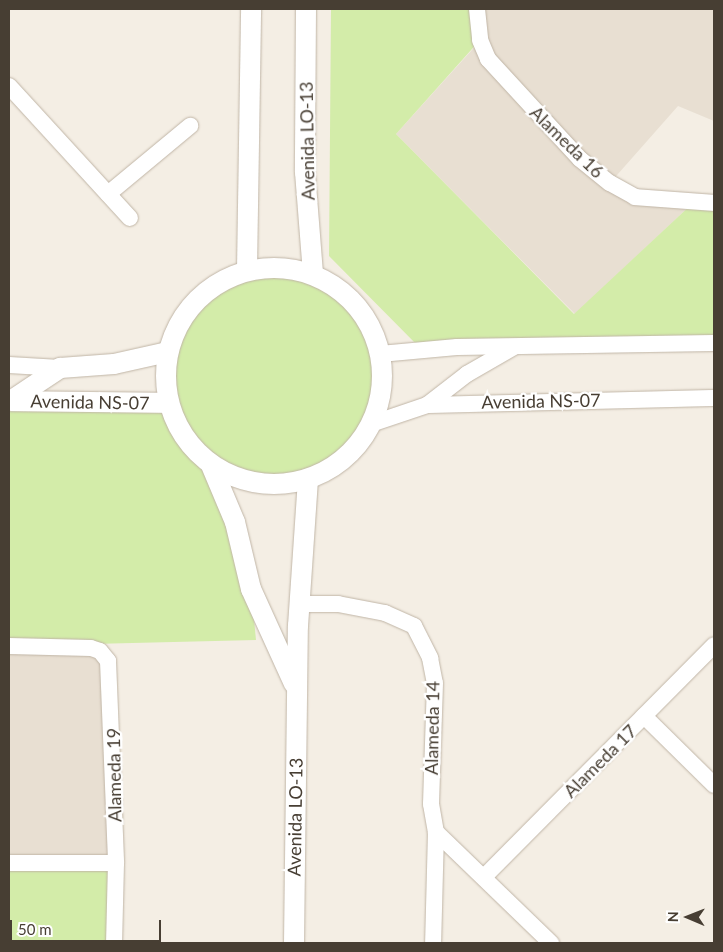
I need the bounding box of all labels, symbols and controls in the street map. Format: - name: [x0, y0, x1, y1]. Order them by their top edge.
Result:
- street label: Avenida LO-13: [295, 82, 319, 200]
- street label: Alameda 16: [526, 102, 608, 182]
- street label: Avenida NS-07: [481, 389, 601, 413]
- street label: Avenida NS-07: [30, 390, 150, 414]
- street label: Alameda 14: [420, 681, 444, 775]
- street label: Alameda 17: [559, 720, 641, 802]
- street label: Alameda 19: [102, 728, 126, 822]
- street label: Avenida LO-13: [283, 758, 307, 876]
- north arrow: [663, 892, 713, 942]
- scale bar: [12, 910, 164, 942]
- text: N: [664, 911, 681, 922]
- text: 50 m: [18, 920, 52, 938]

